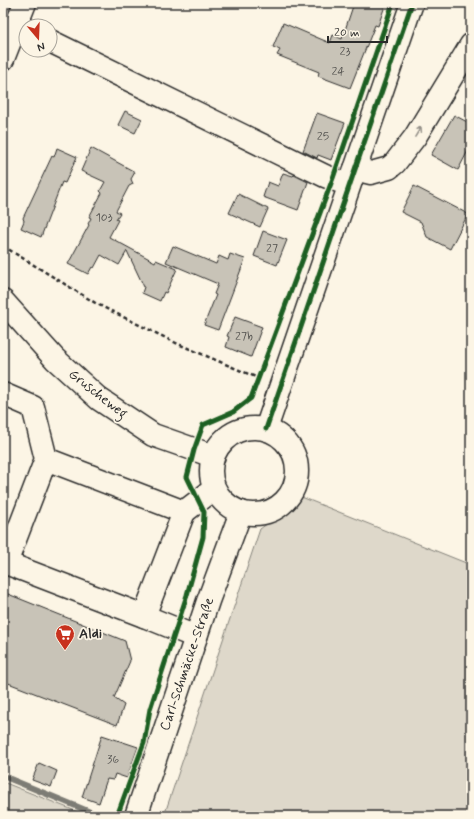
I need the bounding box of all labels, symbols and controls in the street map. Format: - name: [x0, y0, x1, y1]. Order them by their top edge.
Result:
- north arrow: [18, 18, 58, 58]
- scale bar: [328, 18, 387, 44]
- text: 20 m: [334, 25, 360, 41]
- text: N: [35, 39, 47, 54]
- house number: 23: [340, 44, 350, 60]
- house number: 24: [331, 64, 345, 80]
- one-way arrow: [414, 127, 422, 138]
- house number: 25: [317, 129, 329, 145]
- house number: 103: [95, 210, 113, 226]
- house number: 27: [266, 241, 278, 257]
- house number: 27b: [235, 329, 253, 345]
- street label: Gruscheweg: [64, 365, 131, 424]
- street label: Carl-Schmäcke-Straße: [156, 595, 218, 733]
- supermarket icon: Aldi: [54, 623, 76, 651]
- place label: Aldi: [79, 625, 102, 643]
- house number: 36: [107, 752, 119, 768]

